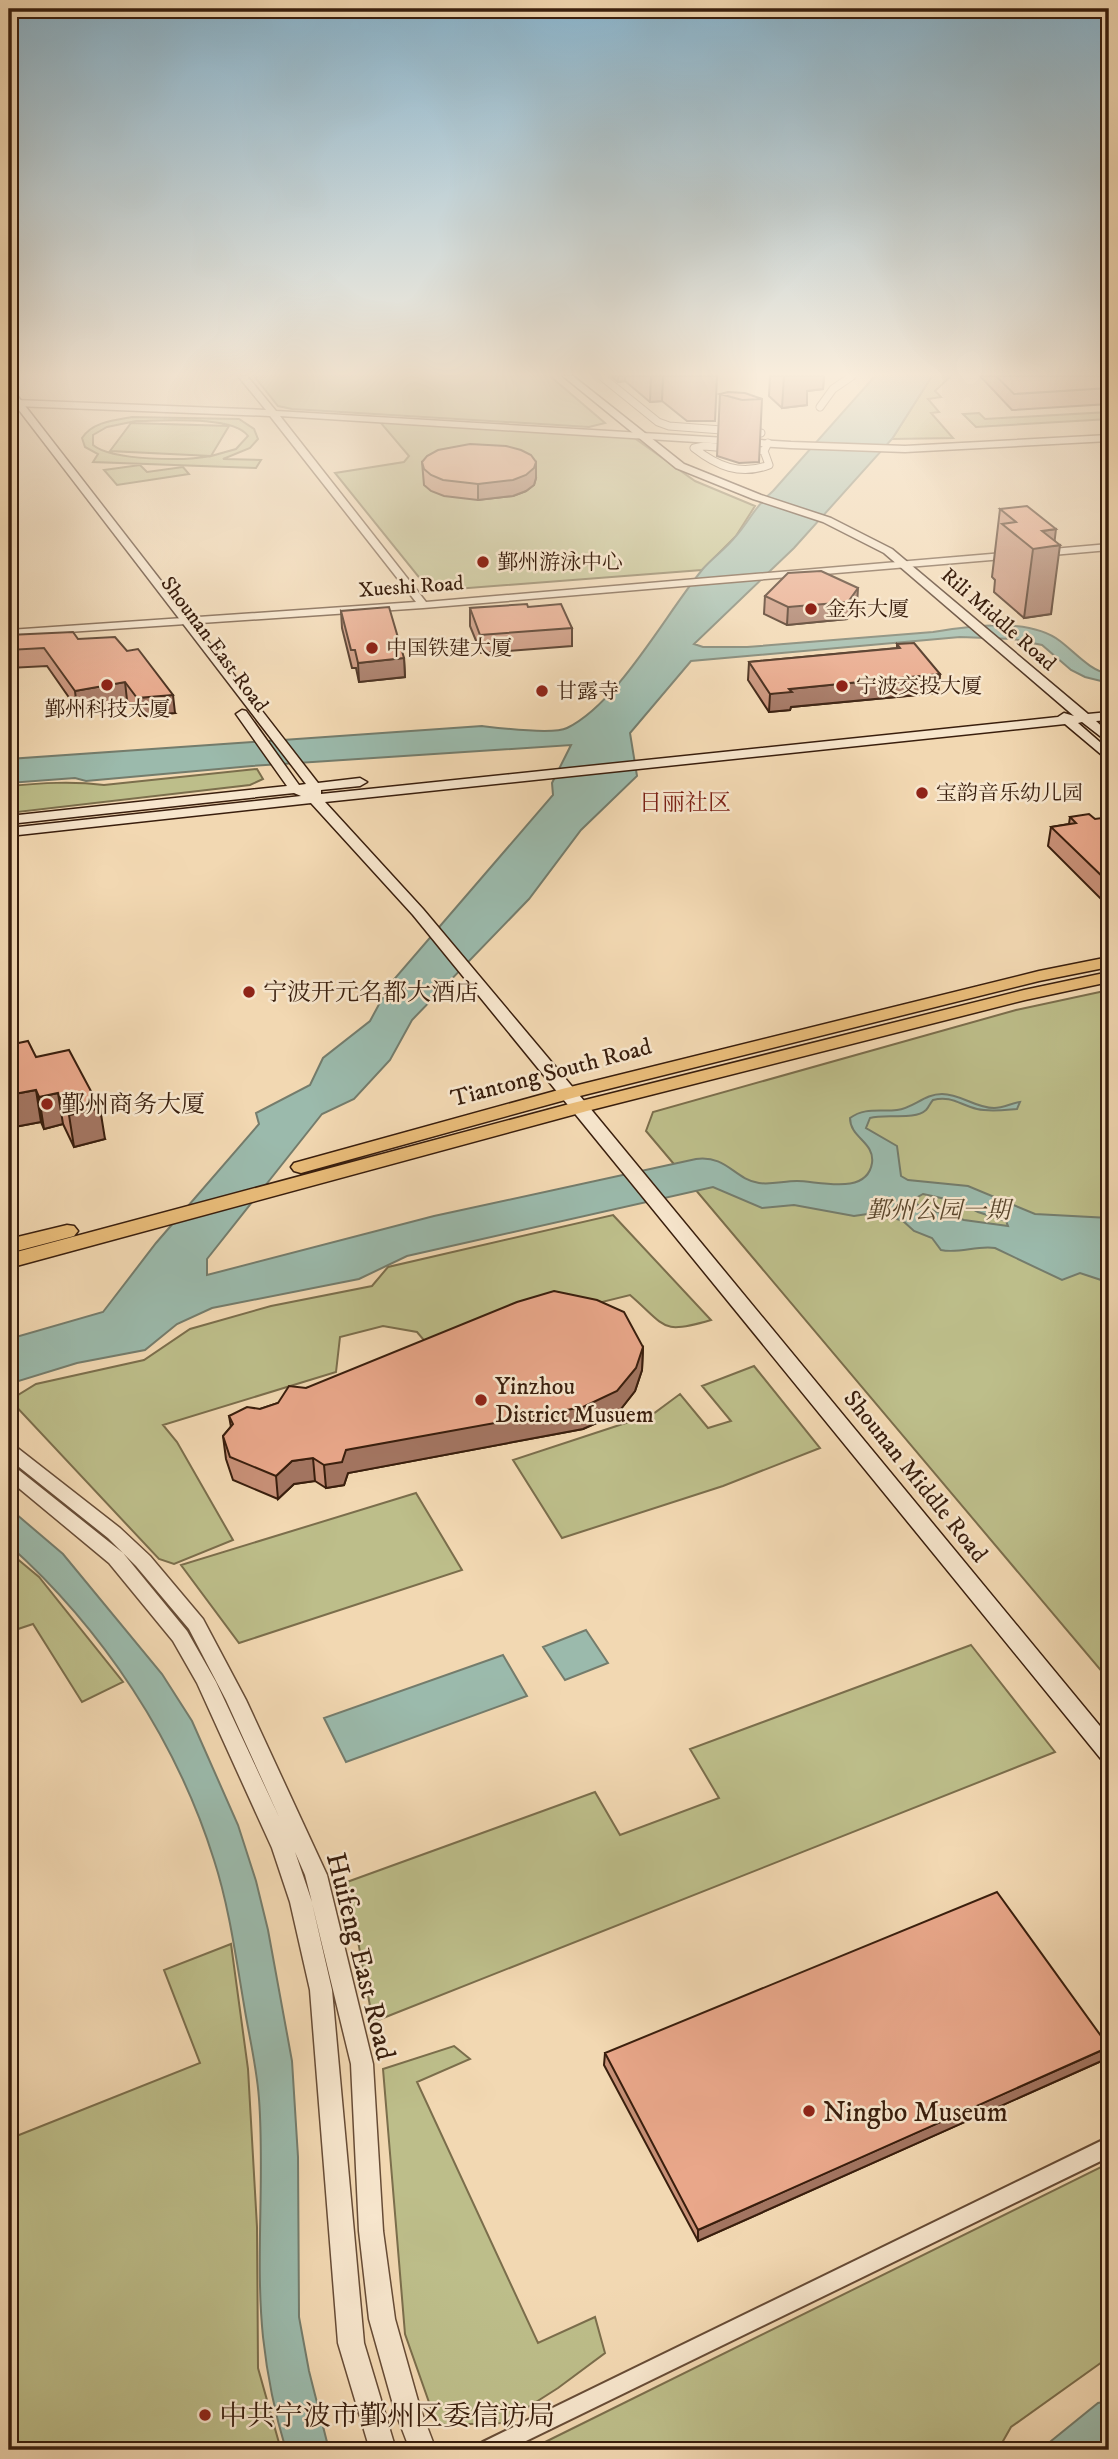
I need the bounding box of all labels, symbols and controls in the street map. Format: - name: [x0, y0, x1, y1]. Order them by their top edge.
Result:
- place label: 鄞州游泳中心: [497, 550, 623, 576]
- marker: 鄞州游泳中心: [475, 554, 491, 570]
- street label: Rili Middle Road: [935, 563, 1062, 677]
- street label: Xueshi Road: [358, 570, 465, 604]
- street label: Shounan East Road: [155, 572, 274, 718]
- place label: 金东大厦: [825, 597, 909, 623]
- marker: 金东大厦: [803, 601, 819, 617]
- place label: 中国铁建大厦: [386, 636, 512, 662]
- marker: 中国铁建大厦: [364, 640, 380, 656]
- place label: 宁波交投大厦: [856, 674, 982, 700]
- marker: 鄞州科技大厦: [99, 677, 115, 693]
- marker: 宁波交投大厦: [834, 678, 850, 694]
- place label: 甘露寺: [556, 679, 619, 705]
- marker: 甘露寺: [534, 683, 550, 699]
- place label: 鄞州科技大厦: [44, 697, 170, 723]
- place label: 宝韵音乐幼儿园: [936, 781, 1083, 807]
- marker: 宝韵音乐幼儿园: [914, 785, 930, 801]
- district label: 日丽社区: [639, 789, 731, 818]
- place label: 宁波开元名都大酒店: [263, 978, 479, 1008]
- marker: 宁波开元名都大酒店: [241, 984, 257, 1000]
- street label: Tiantong South Road: [448, 1032, 655, 1114]
- place label: 鄞州商务大厦: [61, 1090, 205, 1120]
- marker: 鄞州商务大厦: [39, 1096, 55, 1112]
- park label: 鄞州公园一期: [866, 1196, 1014, 1226]
- place label: Yinzhou District Musuem: [495, 1372, 654, 1430]
- street label: Shounan Middle Road: [837, 1385, 994, 1569]
- marker: Yinzhou District Musuem: [473, 1392, 489, 1408]
- street label: Huifeng East Road: [318, 1849, 403, 2064]
- place label: Ningbo Museum: [823, 2095, 1008, 2130]
- marker: Ningbo Museum: [801, 2103, 817, 2119]
- place label: 中共宁波市鄞州区委信访局: [219, 2399, 555, 2434]
- marker: 中共宁波市鄞州区委信访局: [197, 2407, 213, 2423]

